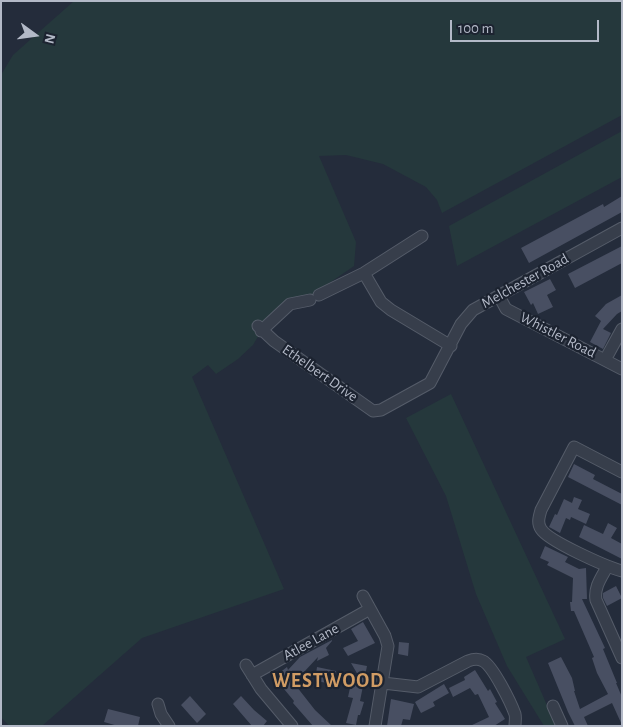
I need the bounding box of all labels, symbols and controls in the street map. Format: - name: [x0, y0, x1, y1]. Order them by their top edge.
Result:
- north arrow: [10, 10, 60, 60]
- scale bar: [453, 10, 602, 42]
- text: 100 m: [458, 21, 493, 36]
- text: N: [42, 32, 58, 45]
- street label: Melchester Road: [478, 250, 572, 312]
- street label: Whistler Road: [517, 308, 599, 362]
- street label: Ethelbert Drive: [279, 340, 361, 406]
- street label: Atlee Lane: [280, 619, 342, 665]
- district label: WESTWOOD: [271, 669, 385, 693]

